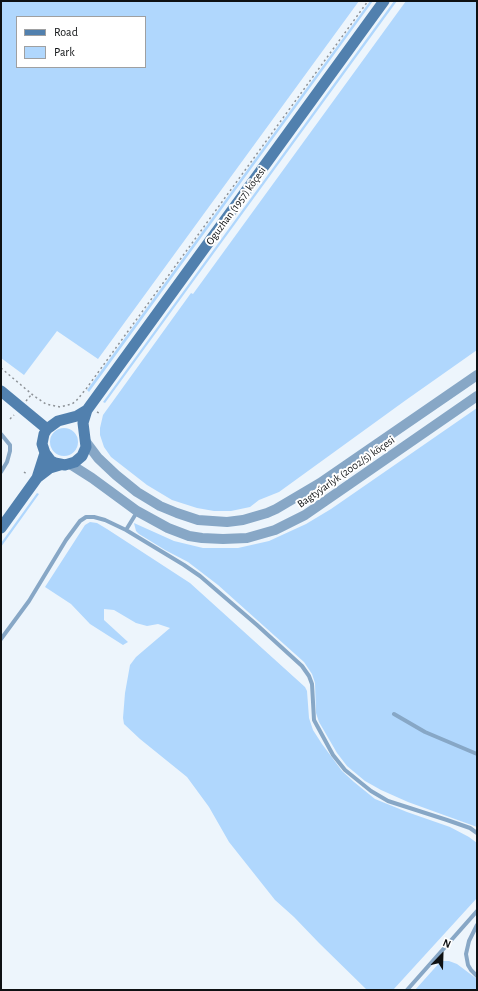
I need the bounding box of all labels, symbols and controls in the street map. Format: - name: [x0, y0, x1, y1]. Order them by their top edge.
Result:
- legend: [16, 16, 146, 68]
- text: Road: [54, 26, 78, 38]
- text: Park: [54, 46, 75, 58]
- street label: Oguzhan (1957) köçesi: [203, 164, 269, 248]
- street label: Bagtyýarlyk (2002/5) köçesi: [295, 433, 397, 511]
- north arrow: [422, 935, 462, 975]
- text: N: [441, 937, 453, 950]

